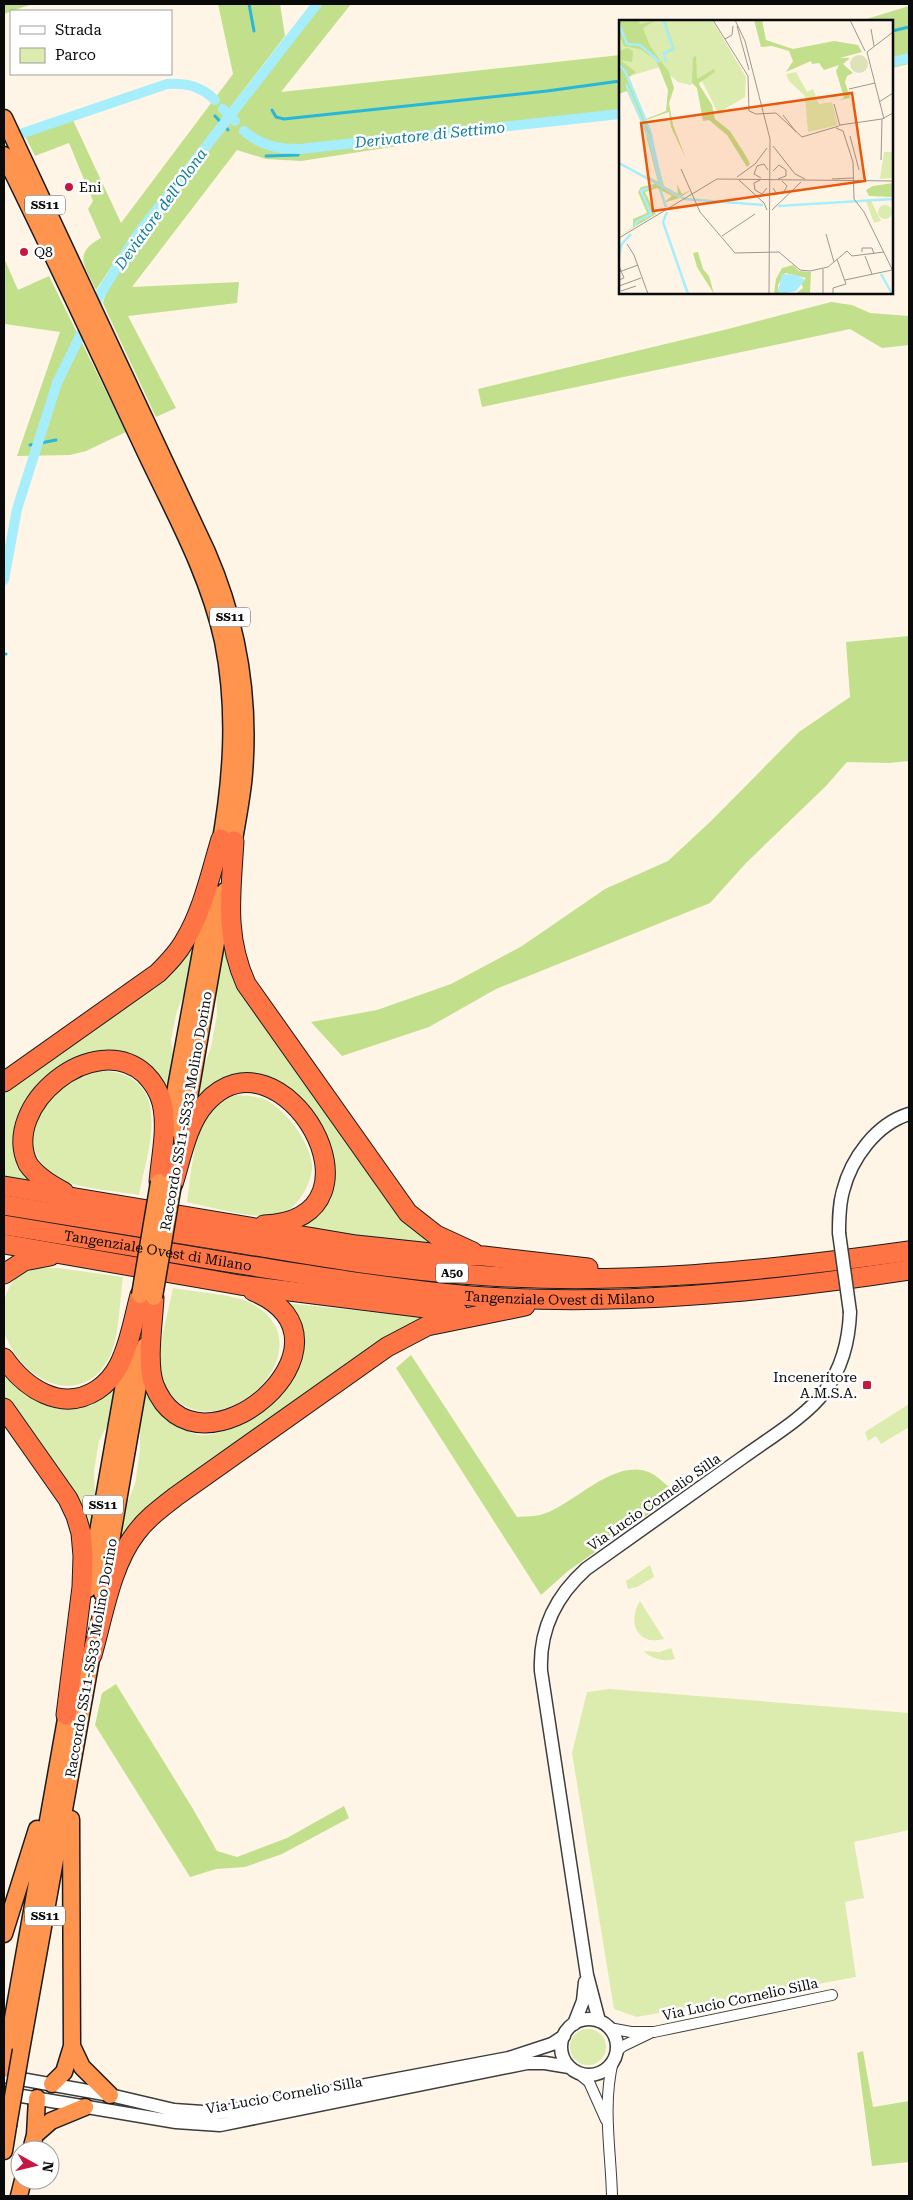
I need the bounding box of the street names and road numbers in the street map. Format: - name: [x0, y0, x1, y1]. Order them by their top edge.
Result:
- road number: SS11: [25, 196, 65, 214]
- road number: SS11: [210, 608, 250, 626]
- street label: Raccordo SS11-SS33 Molino Dorino: [157, 990, 215, 1232]
- street label: Tangenziale Ovest di Milano: [63, 1227, 253, 1274]
- road number: A50: [436, 1264, 468, 1282]
- street label: Tangenziale Ovest di Milano: [464, 1287, 655, 1308]
- street label: Via Lucio Cornelio Silla: [584, 1450, 724, 1554]
- road number: SS11: [83, 1496, 123, 1514]
- street label: Raccordo SS11-SS33 Molino Dorino: [62, 1537, 120, 1779]
- road number: SS11: [25, 1906, 65, 1925]
- street label: Via Lucio Cornelio Silla: [661, 1975, 820, 2023]
- street label: Via Lucio Cornelio Silla: [205, 2073, 364, 2117]

